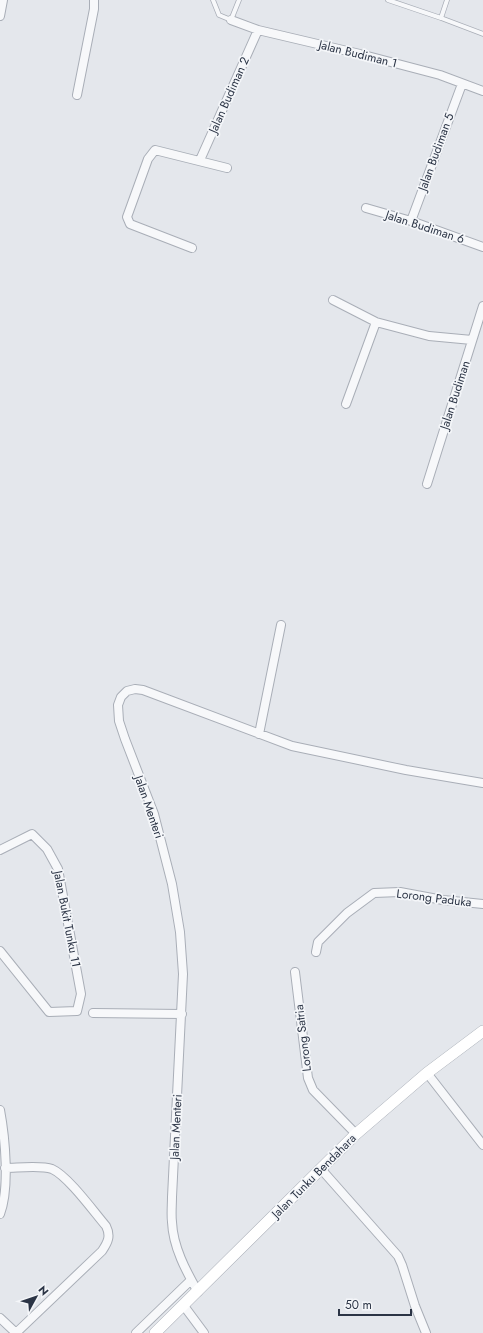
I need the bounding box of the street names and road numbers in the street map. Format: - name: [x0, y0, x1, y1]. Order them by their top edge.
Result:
- street label: Jalan Budiman 1: [315, 35, 399, 72]
- street label: Jalan Budiman 2: [203, 54, 254, 138]
- street label: Jalan Budiman 5: [413, 110, 459, 195]
- street label: Jalan Budiman 6: [381, 205, 467, 248]
- street label: Jalan Budiman: [435, 358, 475, 434]
- street label: Jalan Menteri: [129, 771, 168, 841]
- street label: Jalan Bukit Tunku 11: [48, 867, 85, 969]
- street label: Lorong Paduka: [395, 884, 473, 912]
- street label: Lorong Satria: [290, 1003, 316, 1073]
- street label: Jalan Menteri: [165, 1094, 187, 1162]
- street label: Jalan Tunku Bendahara: [266, 1129, 361, 1224]

